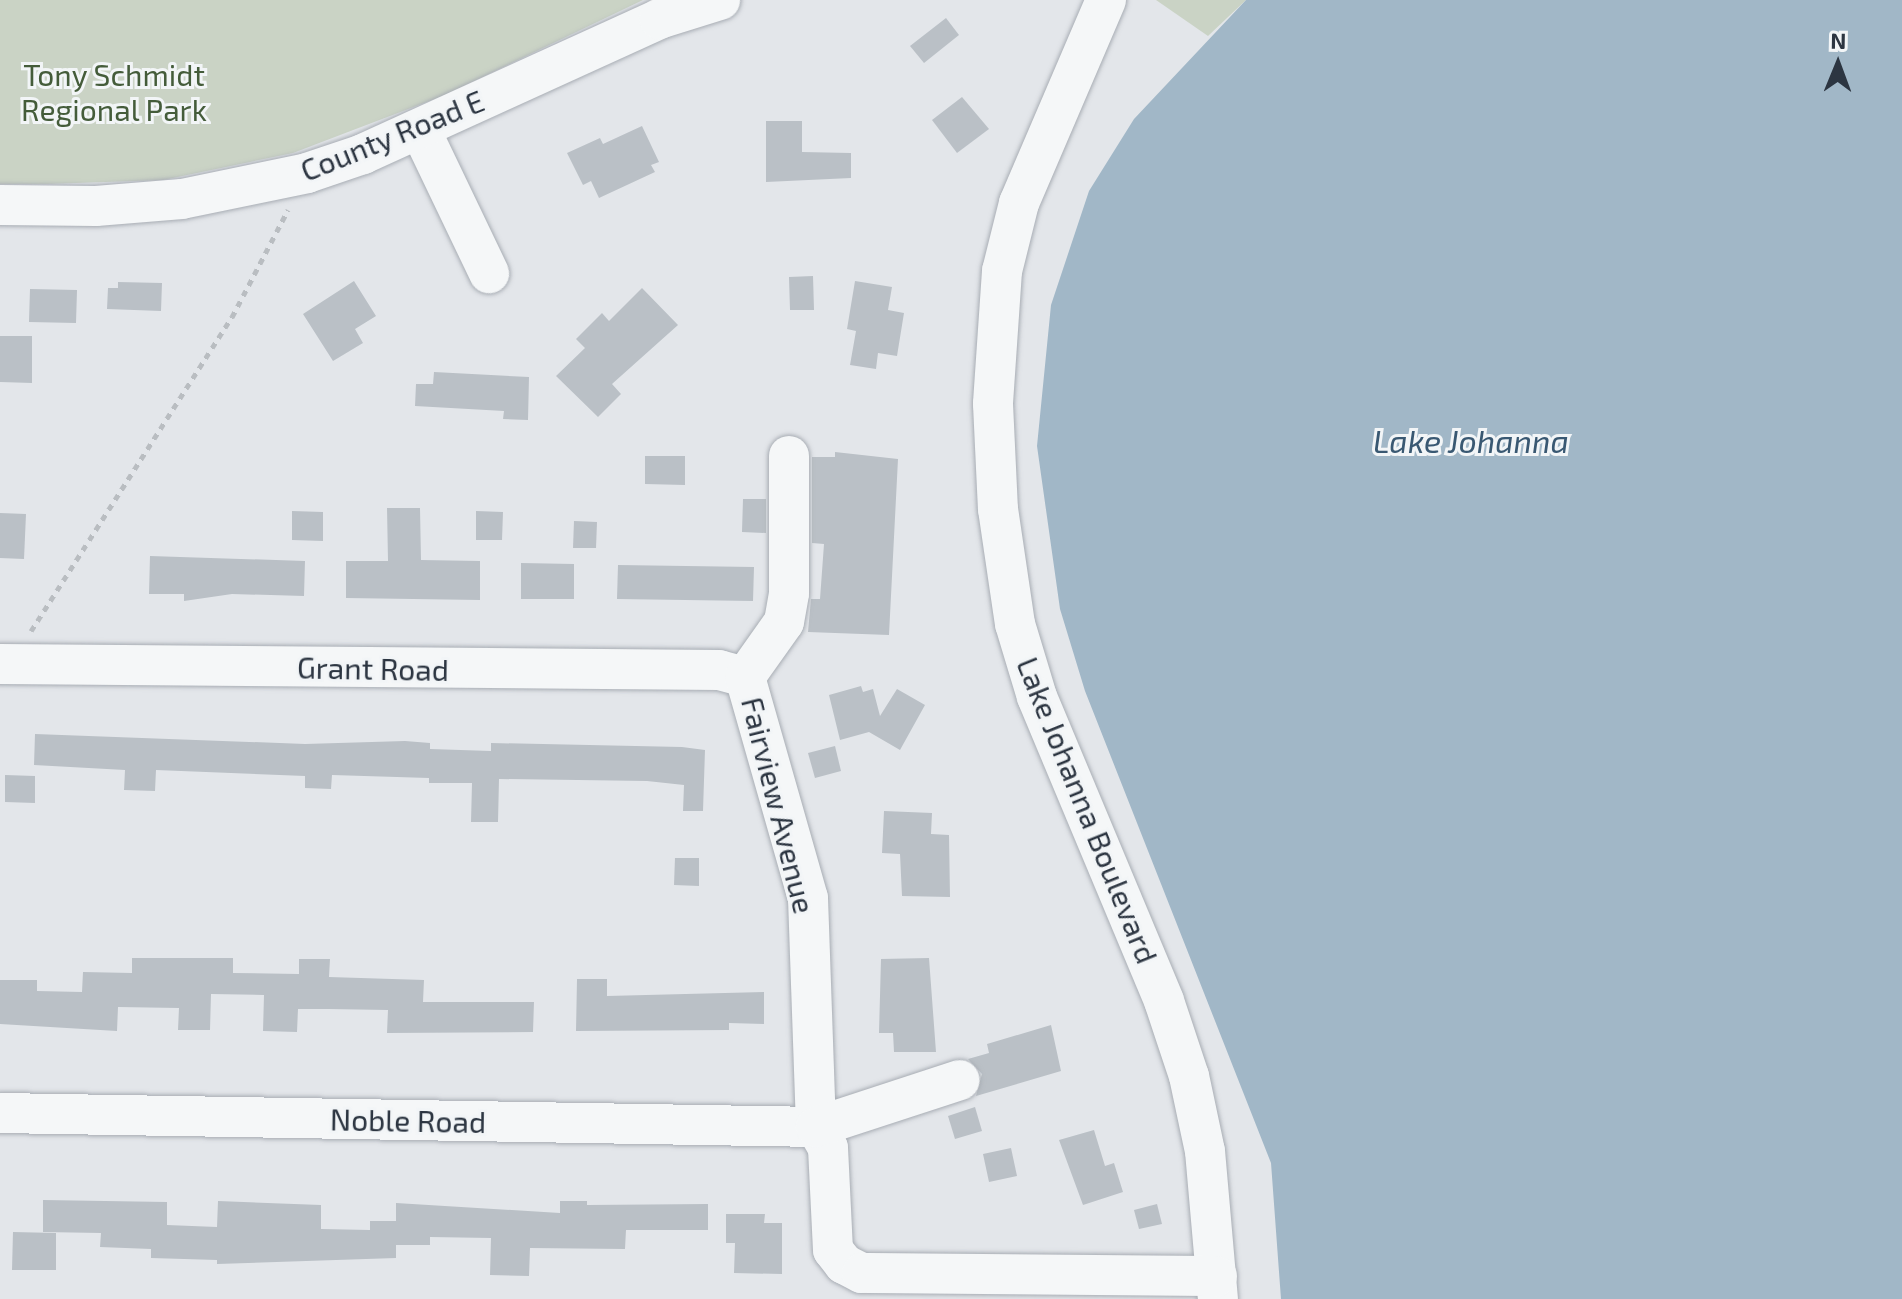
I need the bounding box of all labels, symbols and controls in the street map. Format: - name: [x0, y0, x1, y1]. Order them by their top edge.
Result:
- north arrow: [1798, 24, 1878, 104]
- text: N: [1830, 27, 1847, 53]
- park label: Tony Schmidt Regional Park: [21, 56, 207, 126]
- street label: County Road E: [295, 82, 489, 188]
- water label: Lake Johanna: [1373, 421, 1569, 459]
- street label: Grant Road: [297, 649, 449, 687]
- street label: Lake Johanna Boulevard: [1010, 651, 1166, 969]
- street label: Fairview Avenue: [735, 693, 823, 917]
- street label: Noble Road: [330, 1101, 486, 1139]

